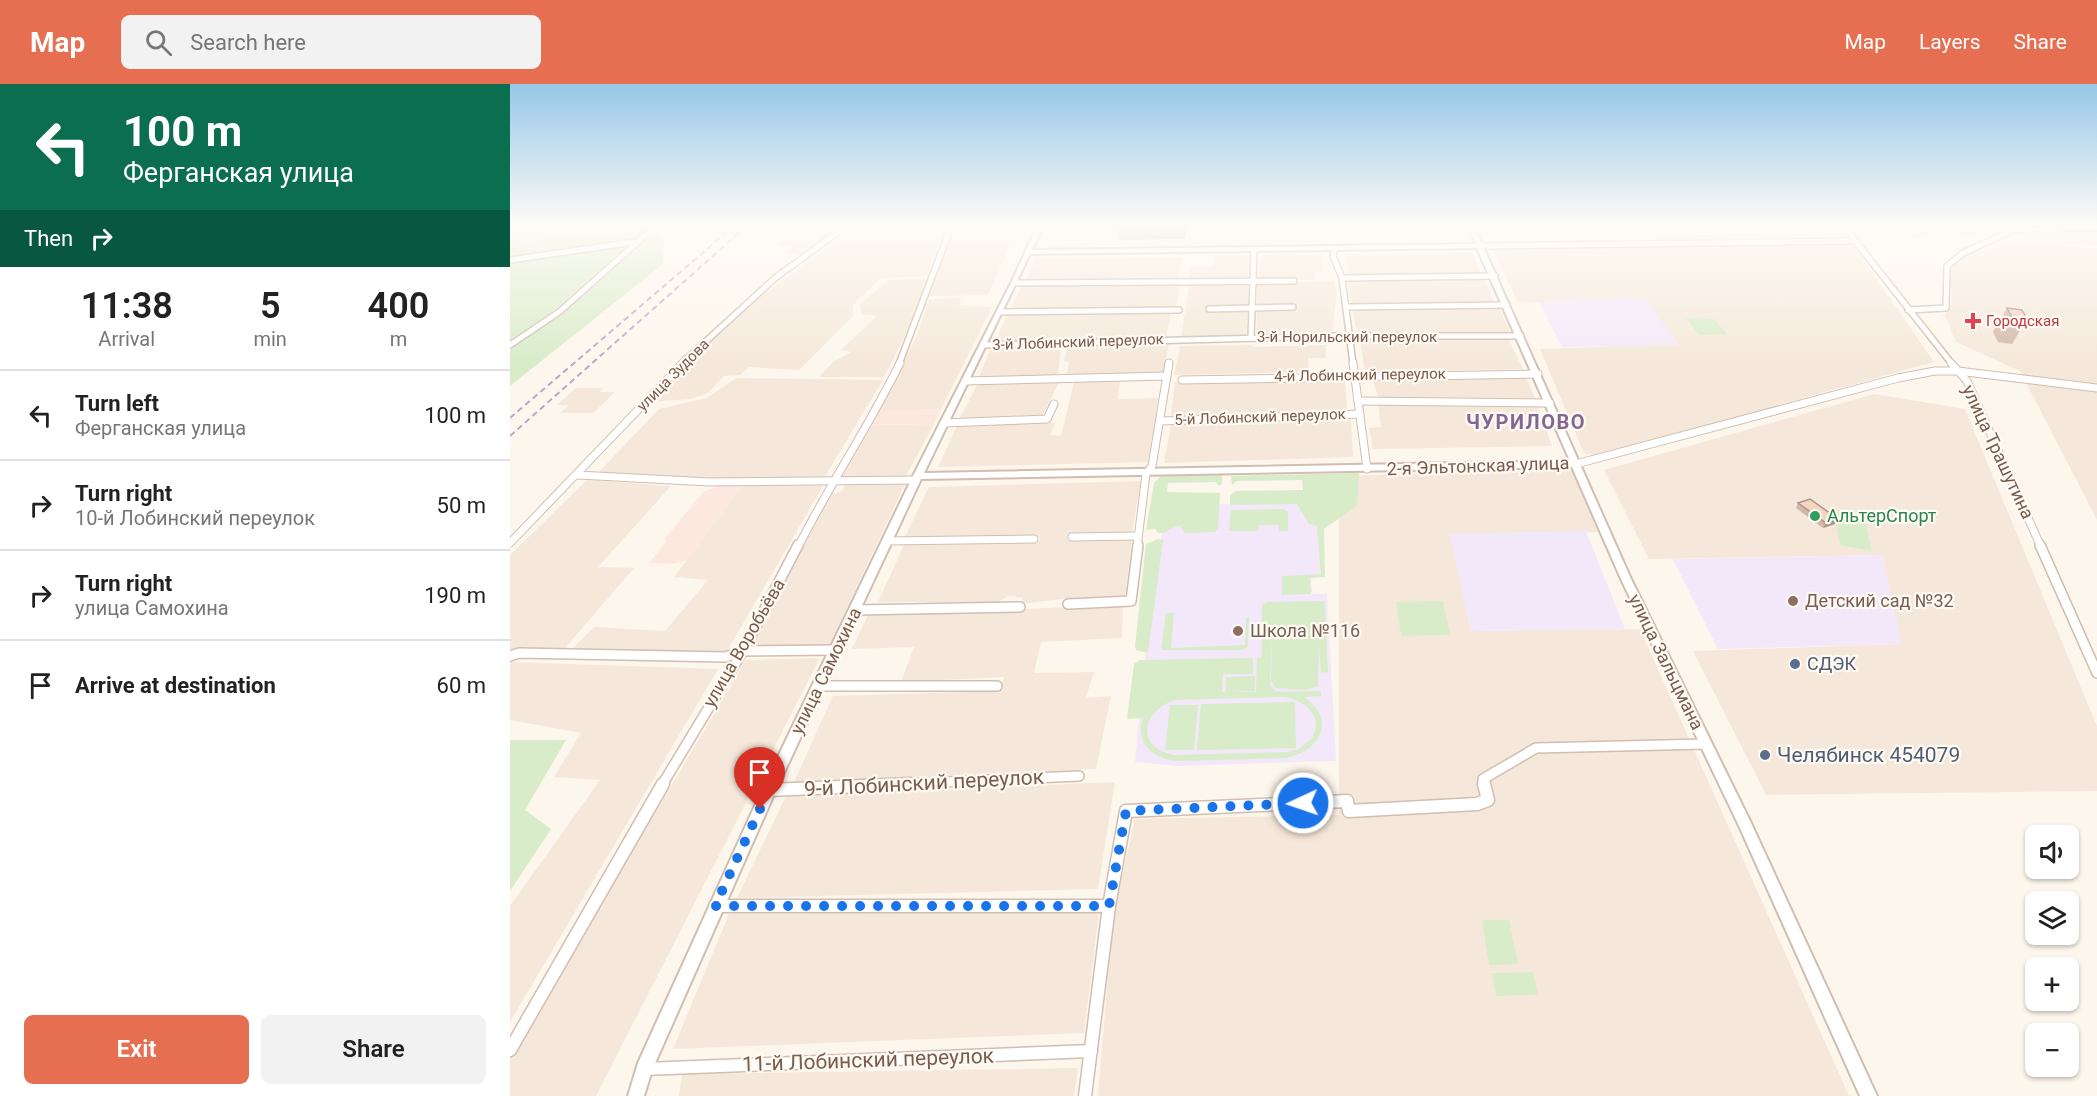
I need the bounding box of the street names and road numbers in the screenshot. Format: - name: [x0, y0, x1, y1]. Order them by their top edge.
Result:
- street label: 3-й Норильский переулок: [1257, 328, 1437, 346]
- street label: 3-й Лобинский переулок: [992, 330, 1164, 354]
- street label: улица Зудова: [633, 335, 713, 415]
- street label: 4-й Лобинский переулок: [1274, 365, 1446, 385]
- street label: улица Трашутина: [1958, 381, 2039, 522]
- street label: 5-й Лобинский переулок: [1174, 405, 1346, 429]
- street label: 2-я Эльтонская улица: [1386, 452, 1570, 479]
- street label: улица Воробьёва: [698, 575, 789, 711]
- street label: улица Зальцмана: [1624, 590, 1708, 733]
- street label: улица Самохина: [786, 604, 865, 738]
- street label: 9-й Лобинский переулок: [803, 765, 1045, 801]
- street label: 11-й Лобинский переулок: [742, 1044, 995, 1076]

